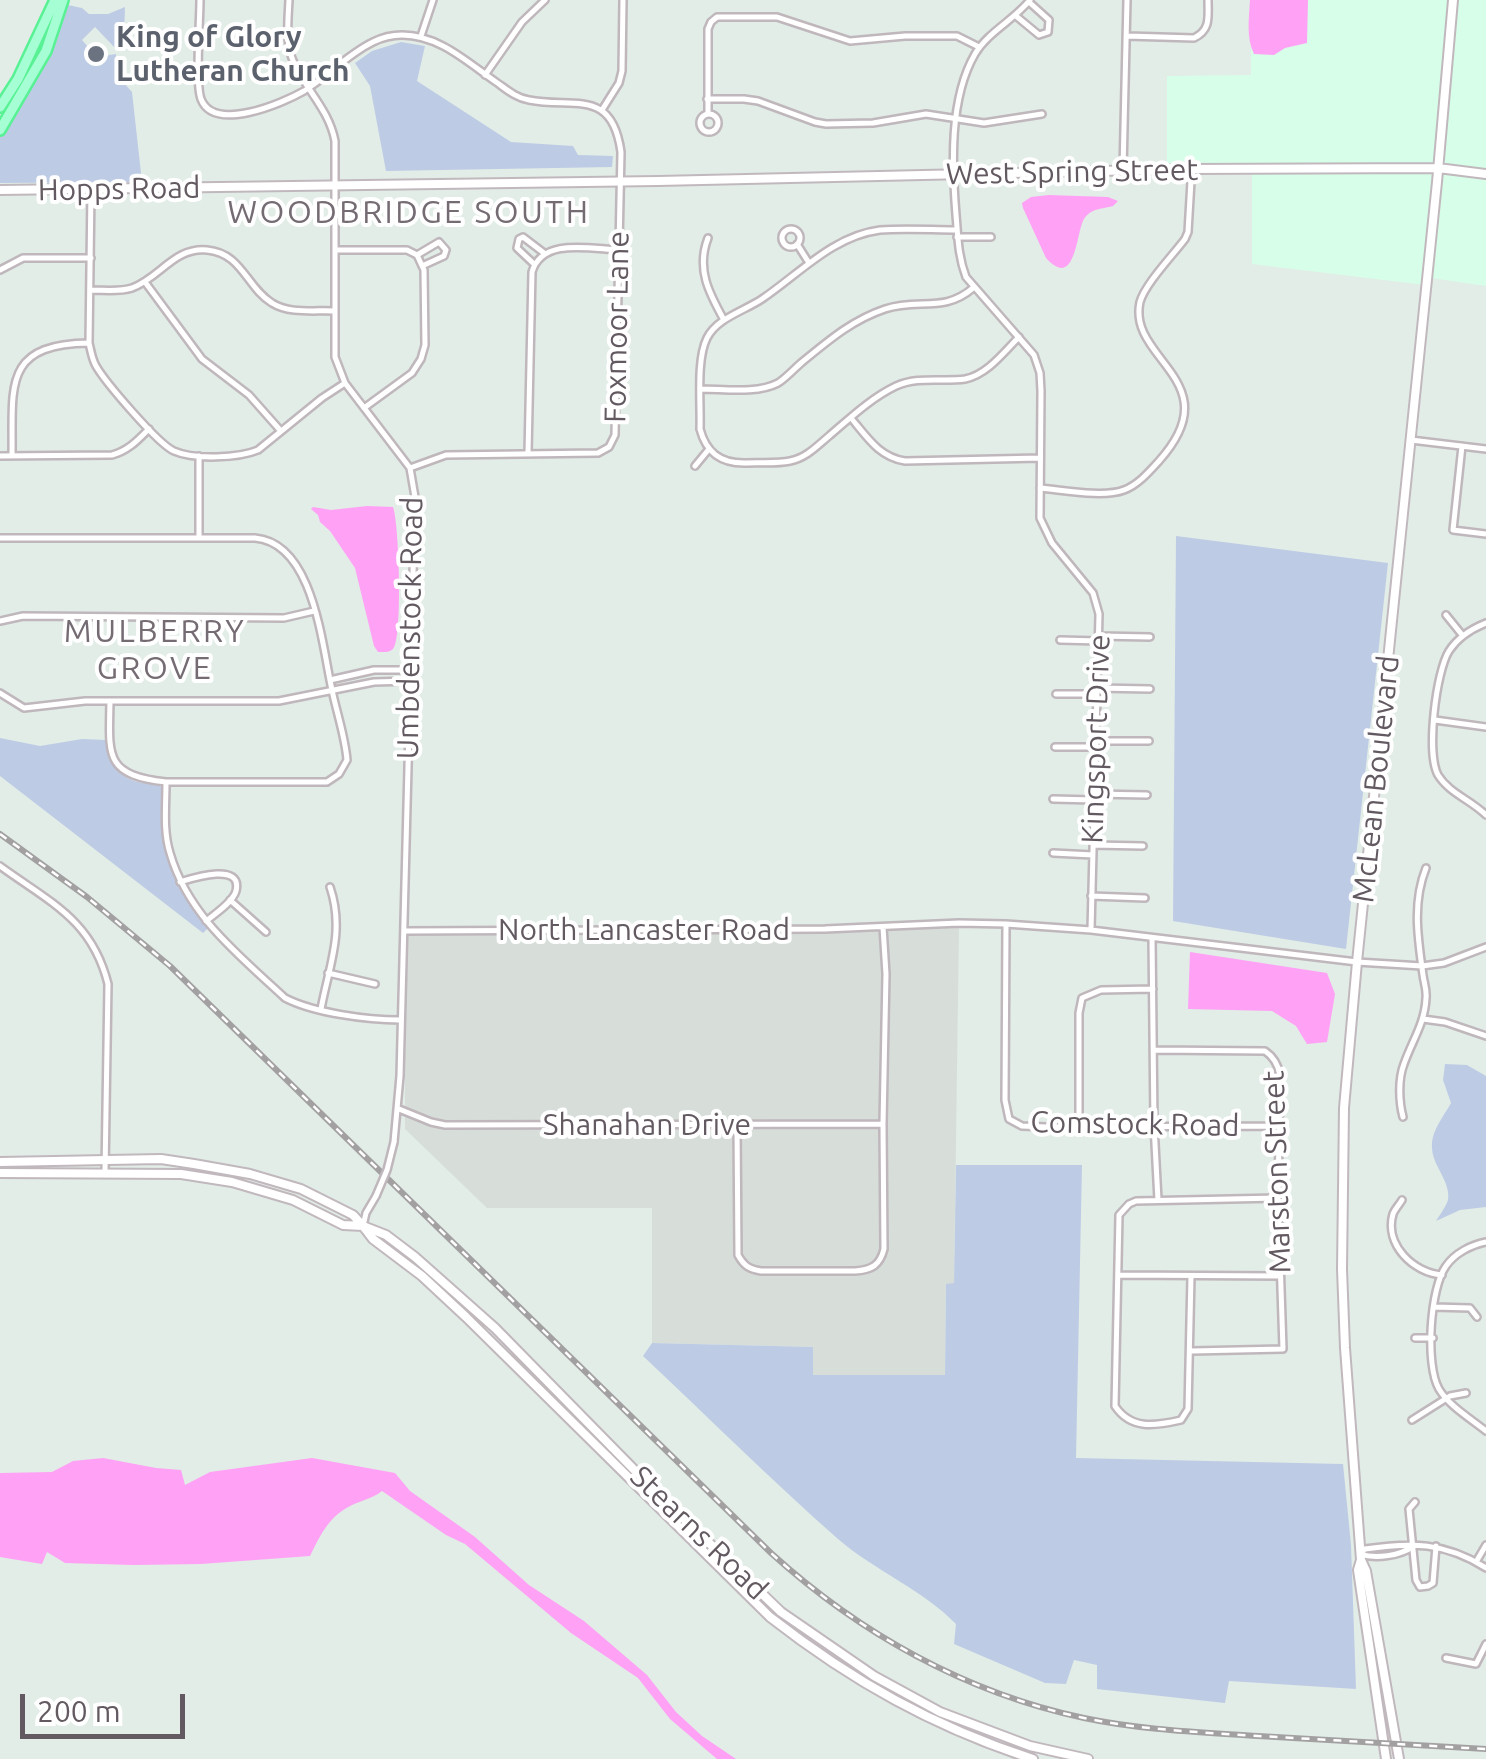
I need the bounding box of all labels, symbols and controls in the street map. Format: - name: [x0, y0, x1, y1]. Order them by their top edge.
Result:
- place label: King of Glory Lutheran Church: [116, 19, 350, 90]
- marker: King of Glory Lutheran Church: [85, 43, 107, 65]
- street label: West Spring Street: [945, 152, 1199, 192]
- street label: Hopps Road: [37, 170, 201, 208]
- district label: WOODBRIDGE SOUTH: [228, 193, 590, 231]
- street label: Foxmoor Lane: [597, 231, 637, 423]
- street label: Umbdenstock Road: [390, 496, 430, 760]
- district label: MULBERRY GROVE: [64, 612, 246, 687]
- street label: Kingsport Drive: [1074, 634, 1118, 844]
- street label: McLean Boulevard: [1345, 654, 1407, 904]
- street label: North Lancaster Road: [498, 912, 790, 948]
- street label: Marston Street: [1255, 1070, 1299, 1274]
- street label: Comstock Road: [1030, 1104, 1240, 1144]
- street label: Shanahan Drive: [543, 1107, 751, 1143]
- street label: Stearns Road: [623, 1459, 775, 1607]
- scale bar: [25, 1674, 190, 1736]
- text: 200 m: [37, 1694, 121, 1728]

